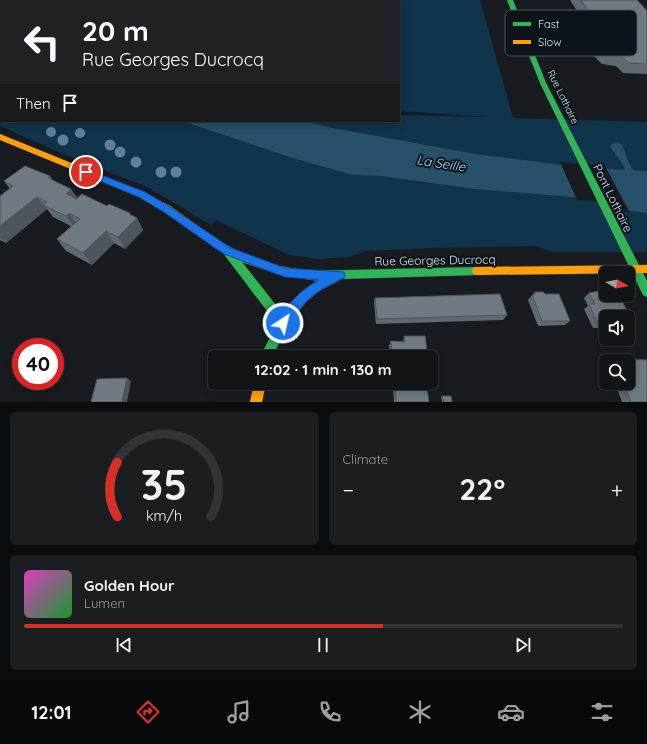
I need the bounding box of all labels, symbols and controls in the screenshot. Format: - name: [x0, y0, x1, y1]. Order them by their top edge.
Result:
- legend: [505, 10, 637, 56]
- text: 20 m: [82, 13, 149, 48]
- icon: left: [16, 16, 68, 68]
- text: Fast: [538, 17, 560, 31]
- text: Slow: [538, 35, 562, 49]
- text: Rue Georges Ducrocq: [82, 48, 264, 71]
- street label: Rue Lothaire: [544, 68, 582, 126]
- icon: arrive: [59, 92, 81, 114]
- text: Then: [16, 94, 51, 113]
- water label: La Seille: [416, 151, 467, 175]
- pin: [69, 155, 103, 189]
- icon: arrive: [75, 161, 97, 183]
- street label: Pont Lothaire: [590, 161, 636, 235]
- street label: Rue Georges Ducrocq: [374, 251, 496, 269]
- north arrow: [599, 266, 635, 302]
- map controls: [599, 266, 635, 390]
- position arrow: [262, 302, 304, 344]
- button: sound: [599, 310, 635, 346]
- speed limit sign: 40: [12, 338, 64, 390]
- button: search: [599, 354, 635, 390]
- text: 12:02 · 1 min · 130 m: [254, 360, 392, 379]
- text: Climate: [343, 451, 388, 467]
- text: 35: [141, 457, 187, 509]
- text: 22°: [459, 470, 505, 508]
- text: −: [343, 476, 354, 504]
- text: +: [611, 476, 623, 504]
- text: km/h: [146, 506, 182, 524]
- text: Golden Hour: [84, 576, 175, 595]
- text: Lumen: [84, 595, 125, 611]
- icon: previous: [113, 634, 135, 656]
- icon: pause: [312, 634, 334, 656]
- icon: next: [512, 634, 534, 656]
- icon: directions: [134, 698, 162, 726]
- icon: music: [225, 698, 253, 726]
- icon: phone: [316, 698, 344, 726]
- icon: climate: [406, 698, 434, 726]
- icon: car: [497, 698, 525, 726]
- icon: filters: [588, 698, 616, 726]
- text: 12:01: [31, 701, 72, 724]

